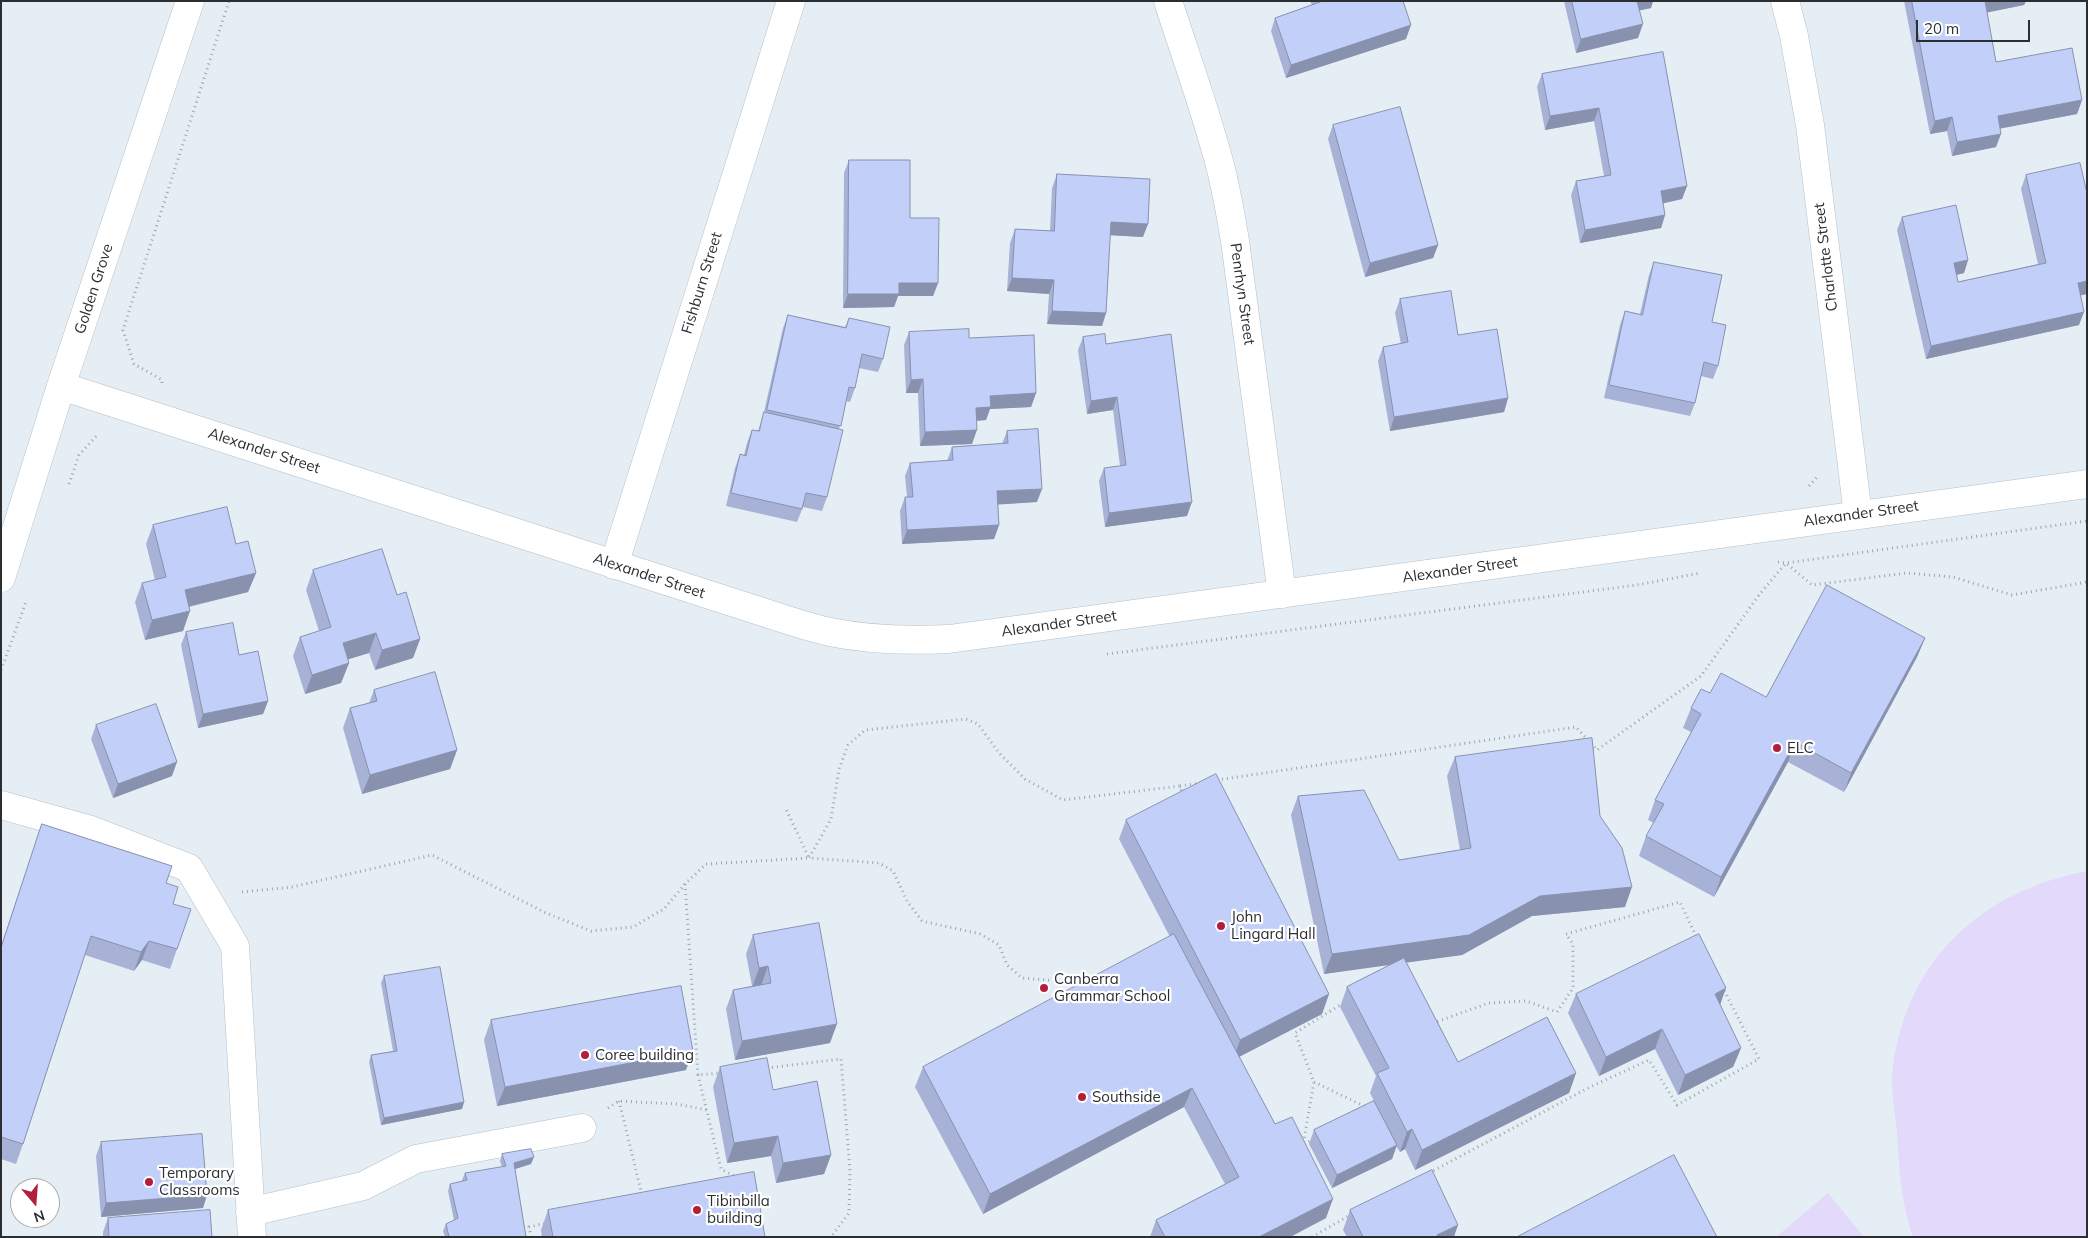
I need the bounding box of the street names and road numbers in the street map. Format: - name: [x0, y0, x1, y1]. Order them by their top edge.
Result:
- street label: Charlotte Street: [1810, 202, 1842, 312]
- street label: Fishburn Street: [678, 230, 726, 336]
- street label: Golden Grove: [71, 242, 117, 336]
- street label: Penrhyn Street: [1226, 242, 1258, 346]
- street label: Alexander Street: [206, 424, 322, 478]
- street label: Alexander Street: [1802, 497, 1920, 531]
- street label: Alexander Street: [591, 549, 707, 603]
- street label: Alexander Street: [1401, 553, 1519, 587]
- street label: Alexander Street: [1000, 607, 1118, 641]

